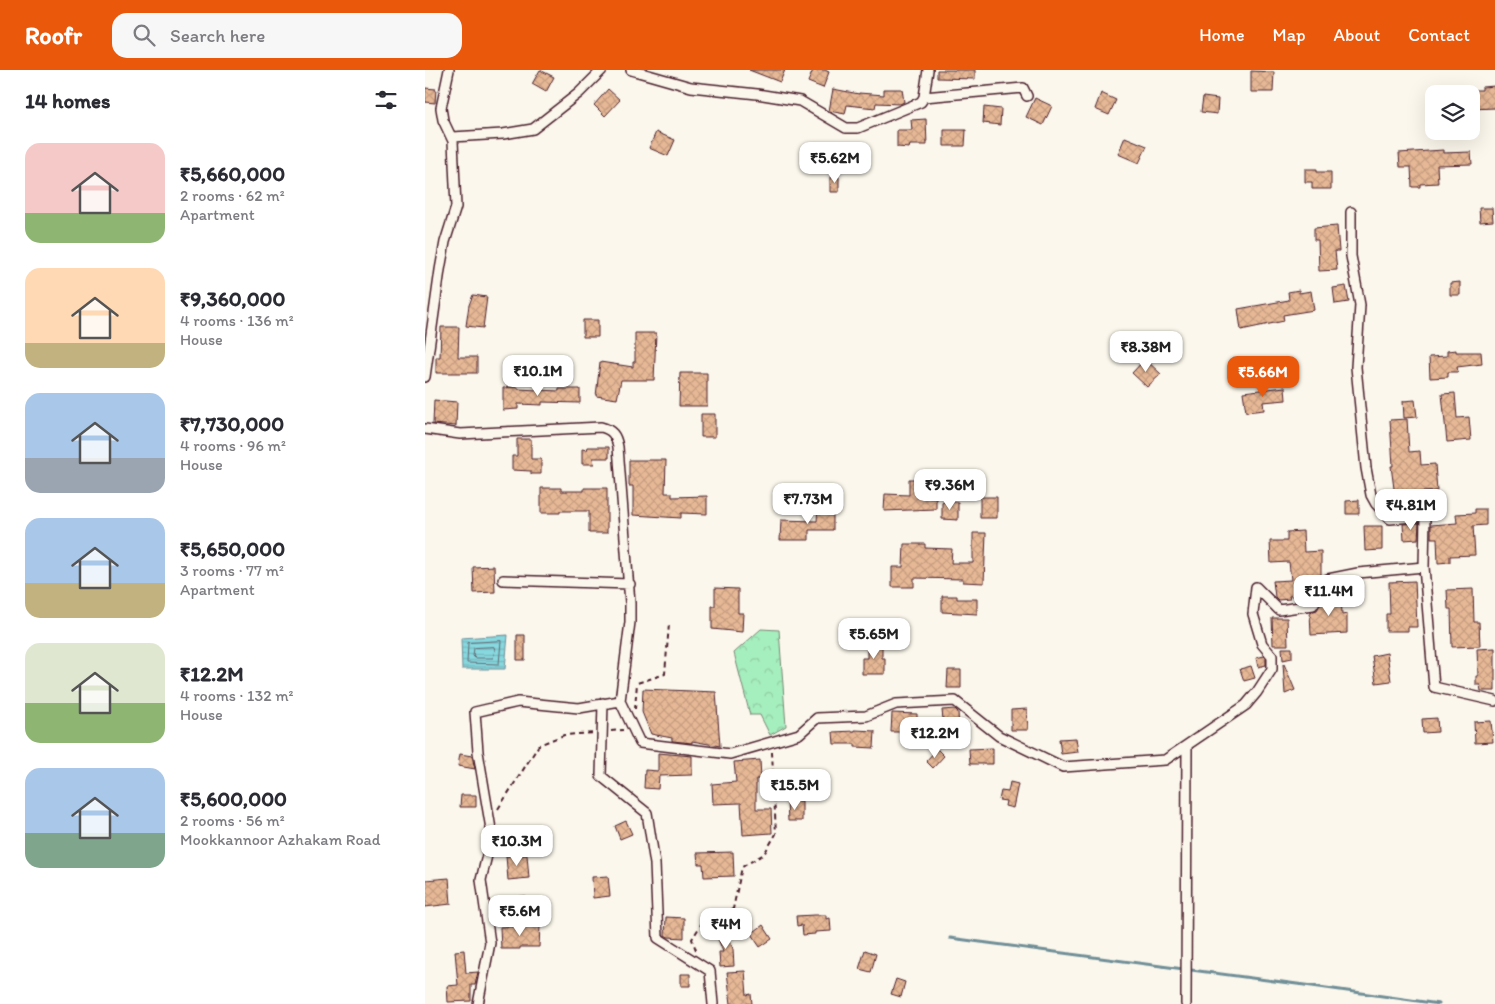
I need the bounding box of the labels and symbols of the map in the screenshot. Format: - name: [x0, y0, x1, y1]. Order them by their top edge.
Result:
- pin: ₹5.62M: [794, 142, 876, 184]
- pin: ₹8.38M: [1105, 330, 1187, 373]
- pin: ₹10.1M: [497, 354, 579, 397]
- pin: ₹5.66M: [1222, 356, 1304, 398]
- pin: ₹9.36M: [909, 468, 991, 511]
- pin: ₹7.73M: [767, 482, 849, 525]
- pin: ₹4.81M: [1370, 488, 1452, 531]
- pin: ₹11.4M: [1288, 574, 1370, 617]
- pin: ₹5.65M: [833, 618, 915, 660]
- pin: ₹12.2M: [894, 716, 976, 759]
- pin: ₹15.5M: [754, 768, 836, 811]
- pin: ₹10.3M: [476, 824, 558, 867]
- pin: ₹5.6M: [485, 894, 555, 937]
- pin: ₹4M: [702, 908, 750, 950]

